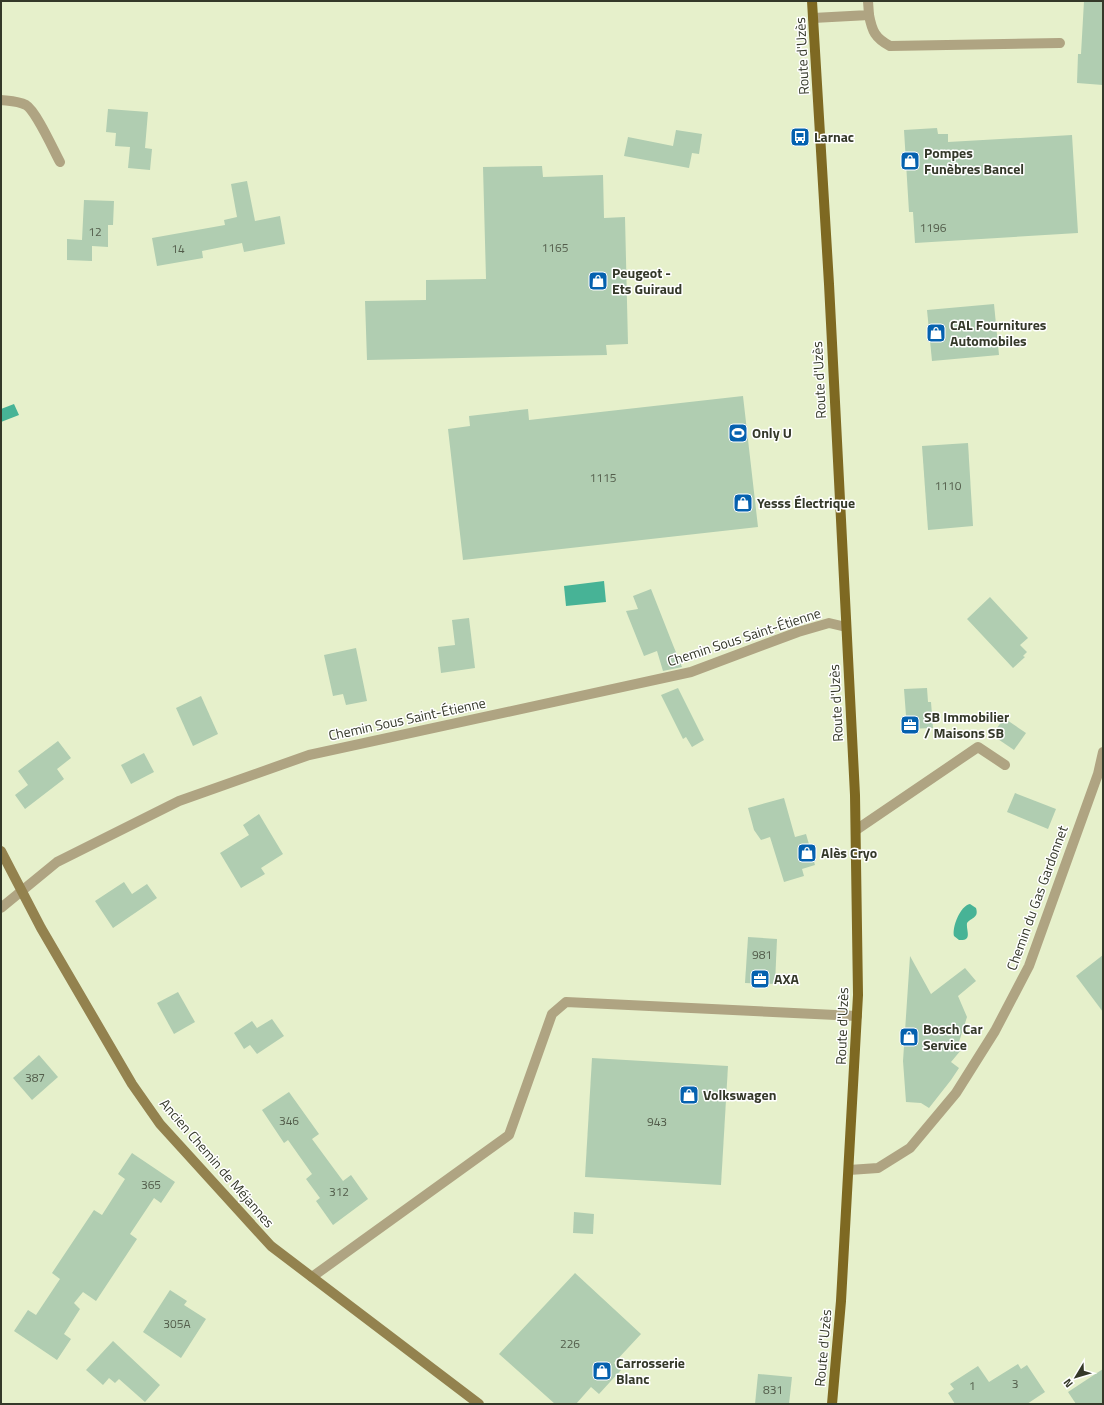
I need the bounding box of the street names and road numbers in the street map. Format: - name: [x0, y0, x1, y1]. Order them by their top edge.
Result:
- street label: Route d'Uzès: [789, 17, 814, 95]
- street label: Route d'Uzès: [806, 341, 831, 419]
- street label: Chemin Sous Saint-Étienne: [664, 602, 823, 671]
- street label: Route d'Uzès: [823, 664, 848, 742]
- street label: Chemin Sous Saint-Étienne: [326, 692, 487, 745]
- street label: Chemin du Gas Gardonnet: [1001, 822, 1073, 973]
- street label: Route d'Uzès: [830, 987, 853, 1065]
- street label: Ancien Chemin de Méjannes: [155, 1093, 280, 1232]
- street label: Route d'Uzès: [809, 1308, 836, 1388]

